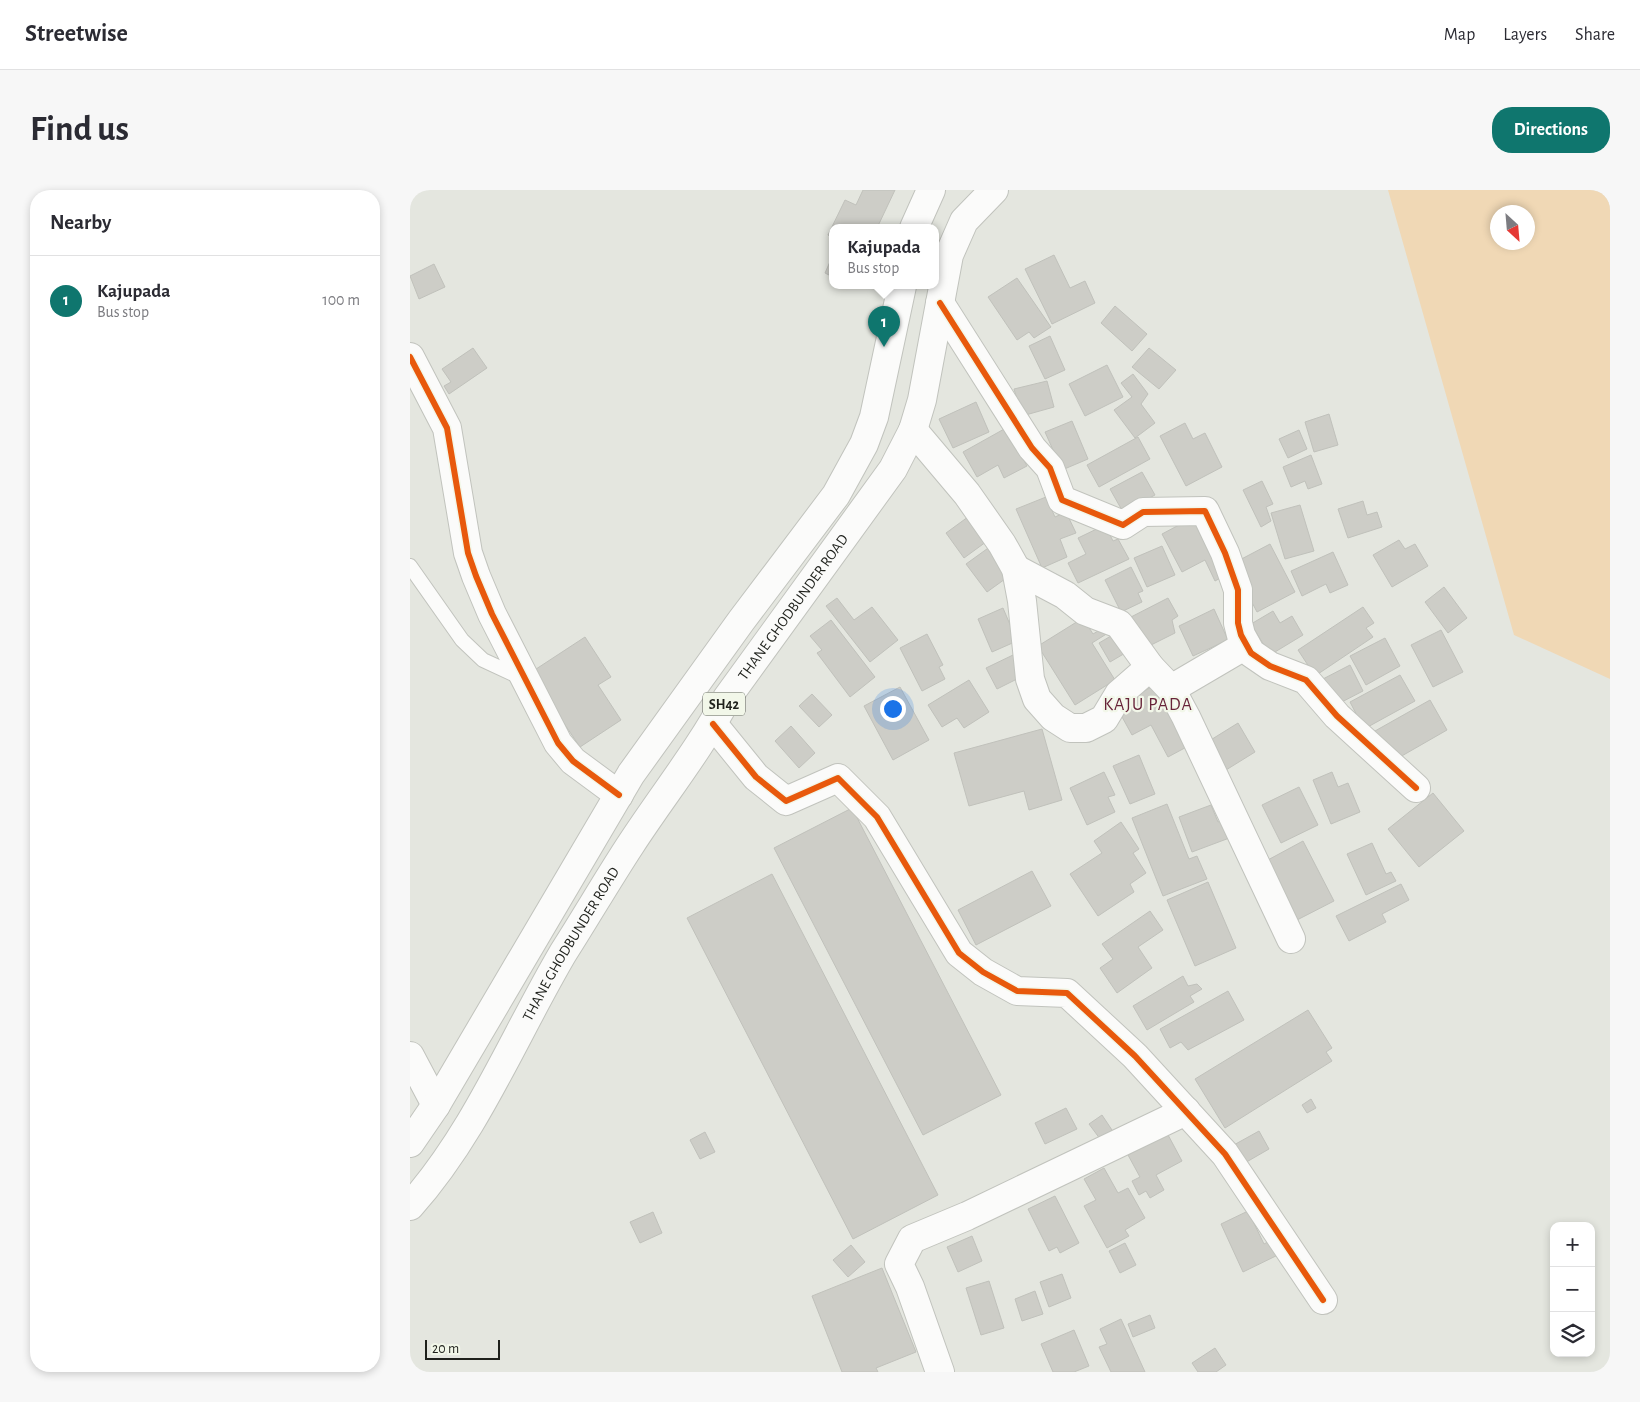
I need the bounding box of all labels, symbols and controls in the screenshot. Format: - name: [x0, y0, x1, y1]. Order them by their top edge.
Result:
- text: Streetwise: [25, 22, 128, 46]
- text: Map: [1444, 26, 1475, 44]
- text: Layers: [1503, 26, 1547, 44]
- text: Share: [1575, 26, 1615, 44]
- button: Directions: [1492, 107, 1610, 153]
- text: Find us: [30, 112, 129, 147]
- north arrow: [1490, 205, 1535, 250]
- text: Nearby: [50, 212, 111, 233]
- popup: [829, 224, 939, 289]
- text: Kajupada: [847, 238, 921, 257]
- text: Bus stop: [847, 260, 899, 276]
- text: Kajupada: [97, 282, 171, 301]
- text: 1: [63, 292, 69, 308]
- text: 100 m: [322, 292, 360, 308]
- text: Bus stop: [97, 304, 149, 320]
- pin: 1: [868, 306, 900, 347]
- street label: THANE GHODBUNDER ROAD: [736, 531, 851, 683]
- road number: SH42: [703, 692, 745, 716]
- your location: [880, 696, 906, 722]
- district label: KAJU PADA: [1103, 696, 1193, 714]
- street label: THANE GHODBUNDER ROAD: [520, 864, 622, 1024]
- map controls: [1550, 1222, 1595, 1357]
- button: +: [1550, 1222, 1595, 1267]
- button: −: [1550, 1267, 1595, 1312]
- button: layers: [1550, 1312, 1595, 1357]
- scale bar: [425, 1337, 500, 1360]
- text: 20 m: [432, 1342, 459, 1356]

